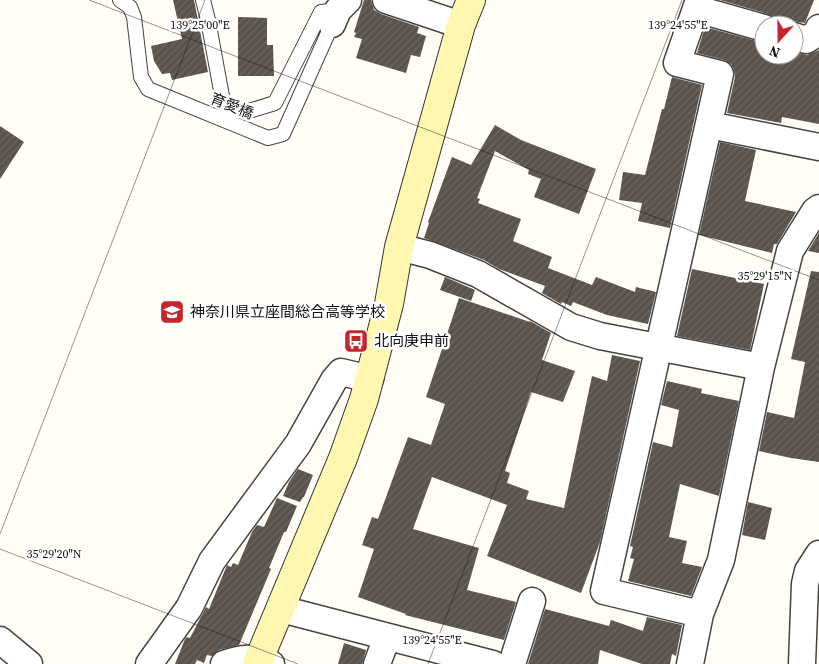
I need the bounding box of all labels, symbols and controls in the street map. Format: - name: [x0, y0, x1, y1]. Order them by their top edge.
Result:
- north arrow: [754, 15, 804, 65]
- text: 139°25'00"E: [170, 17, 230, 33]
- text: 139°24'55"E: [648, 17, 708, 33]
- text: N: [766, 41, 783, 63]
- street label: 育愛橋: [207, 87, 257, 124]
- text: 35°29'15"N: [737, 268, 793, 284]
- school or university icon: 神奈川県立座間総合高等学校: [159, 299, 185, 325]
- place label: 神奈川県立座間総合高等学校: [190, 301, 385, 322]
- bus stop icon: 北向庚申前: [343, 328, 369, 354]
- place label: 北向庚申前: [374, 330, 449, 351]
- text: 35°29'20"N: [26, 546, 82, 562]
- text: 139°24'55"E: [402, 632, 462, 648]

